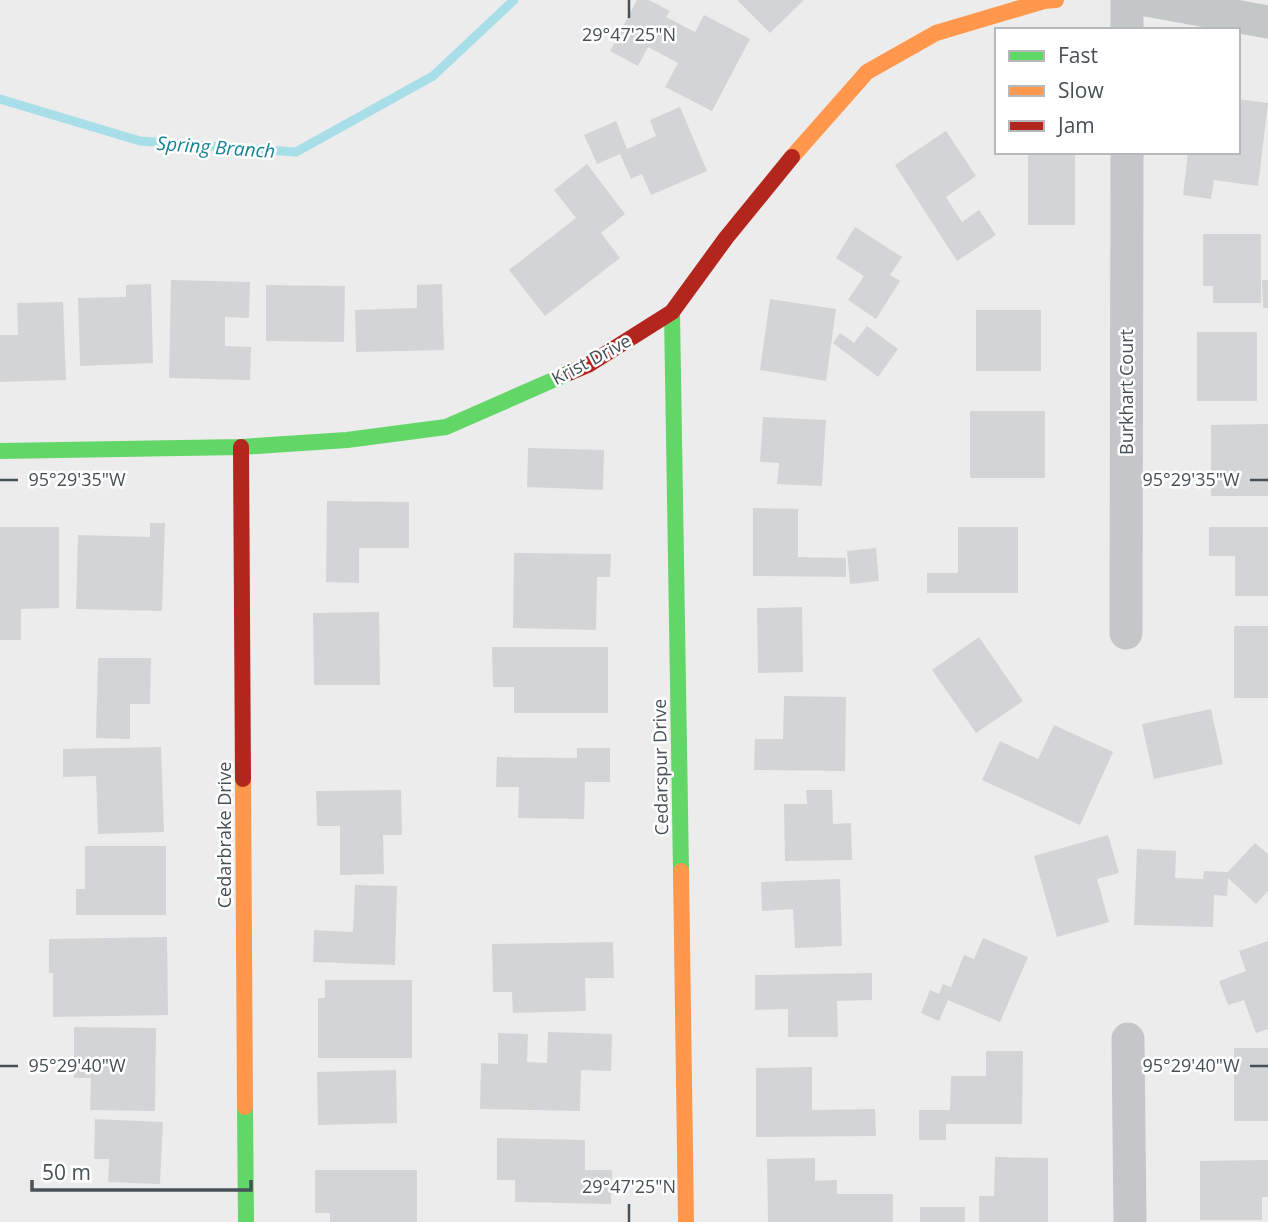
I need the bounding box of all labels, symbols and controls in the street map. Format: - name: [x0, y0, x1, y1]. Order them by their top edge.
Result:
- text: 29°47'25"N: [582, 22, 676, 46]
- legend: [995, 28, 1240, 154]
- text: Fast: [1058, 41, 1098, 69]
- text: Slow: [1058, 76, 1104, 104]
- text: Jam: [1056, 111, 1095, 139]
- water label: Spring Branch: [156, 130, 276, 164]
- street label: Krist Drive: [547, 328, 635, 390]
- street label: Burkhart Court: [1114, 329, 1138, 455]
- text: 95°29'35"W: [28, 467, 126, 491]
- text: 95°29'35"W: [1142, 467, 1240, 491]
- street label: Cedarspur Drive: [647, 699, 673, 835]
- street label: Cedarbrake Drive: [212, 762, 236, 908]
- text: 95°29'40"W: [28, 1053, 126, 1077]
- text: 95°29'40"W: [1142, 1053, 1240, 1077]
- scale bar: [32, 1148, 250, 1192]
- text: 50 m: [42, 1158, 91, 1186]
- text: 29°47'25"N: [582, 1174, 676, 1198]

